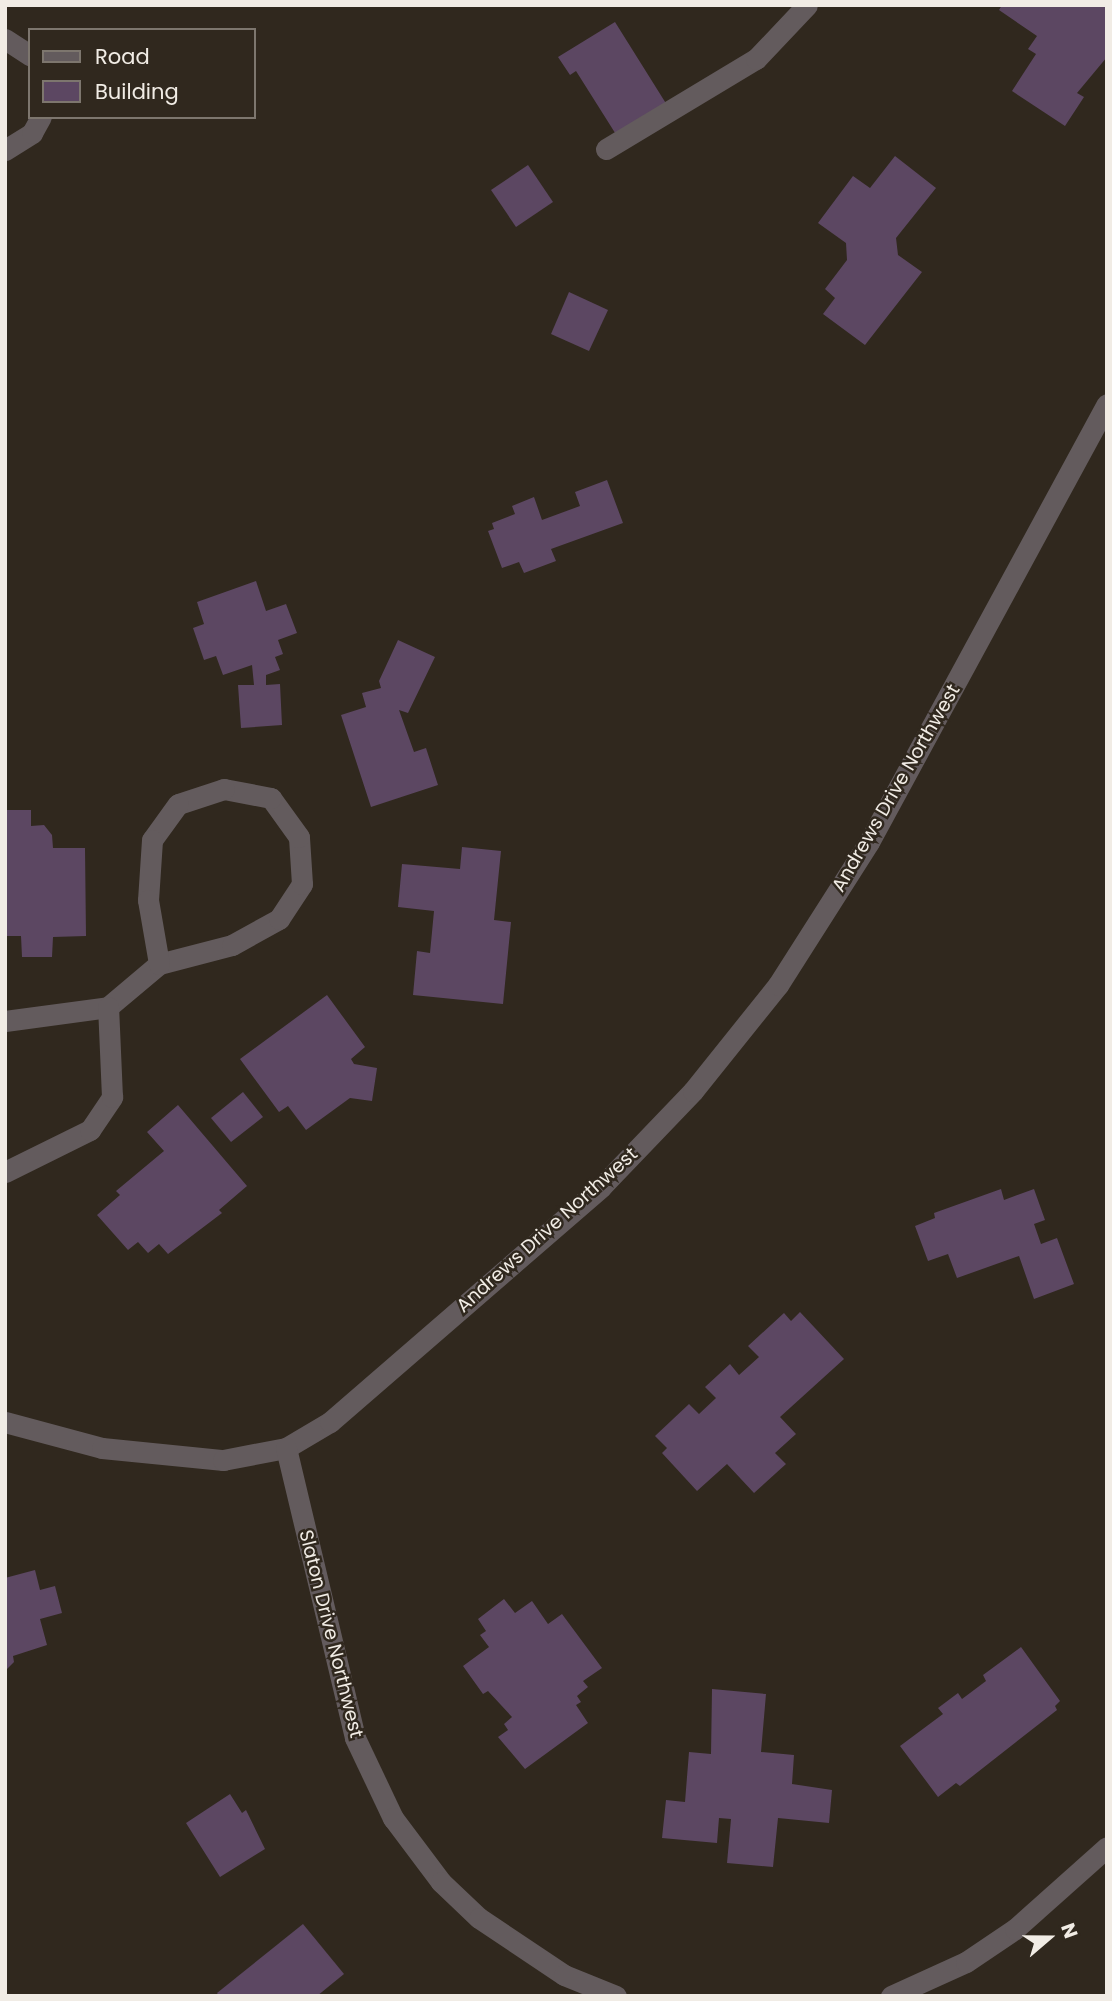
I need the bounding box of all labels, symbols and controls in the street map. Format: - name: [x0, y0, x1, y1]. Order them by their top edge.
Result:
- legend: [28, 28, 256, 119]
- text: Road: [95, 42, 150, 71]
- text: Building: [95, 77, 179, 106]
- street label: Andrews Drive Northwest: [827, 680, 965, 896]
- street label: Andrews Drive Northwest: [452, 1143, 642, 1317]
- street label: Slaton Drive Northwest: [294, 1528, 368, 1740]
- north arrow: [1014, 1903, 1084, 1973]
- text: N: [1054, 1919, 1084, 1942]

